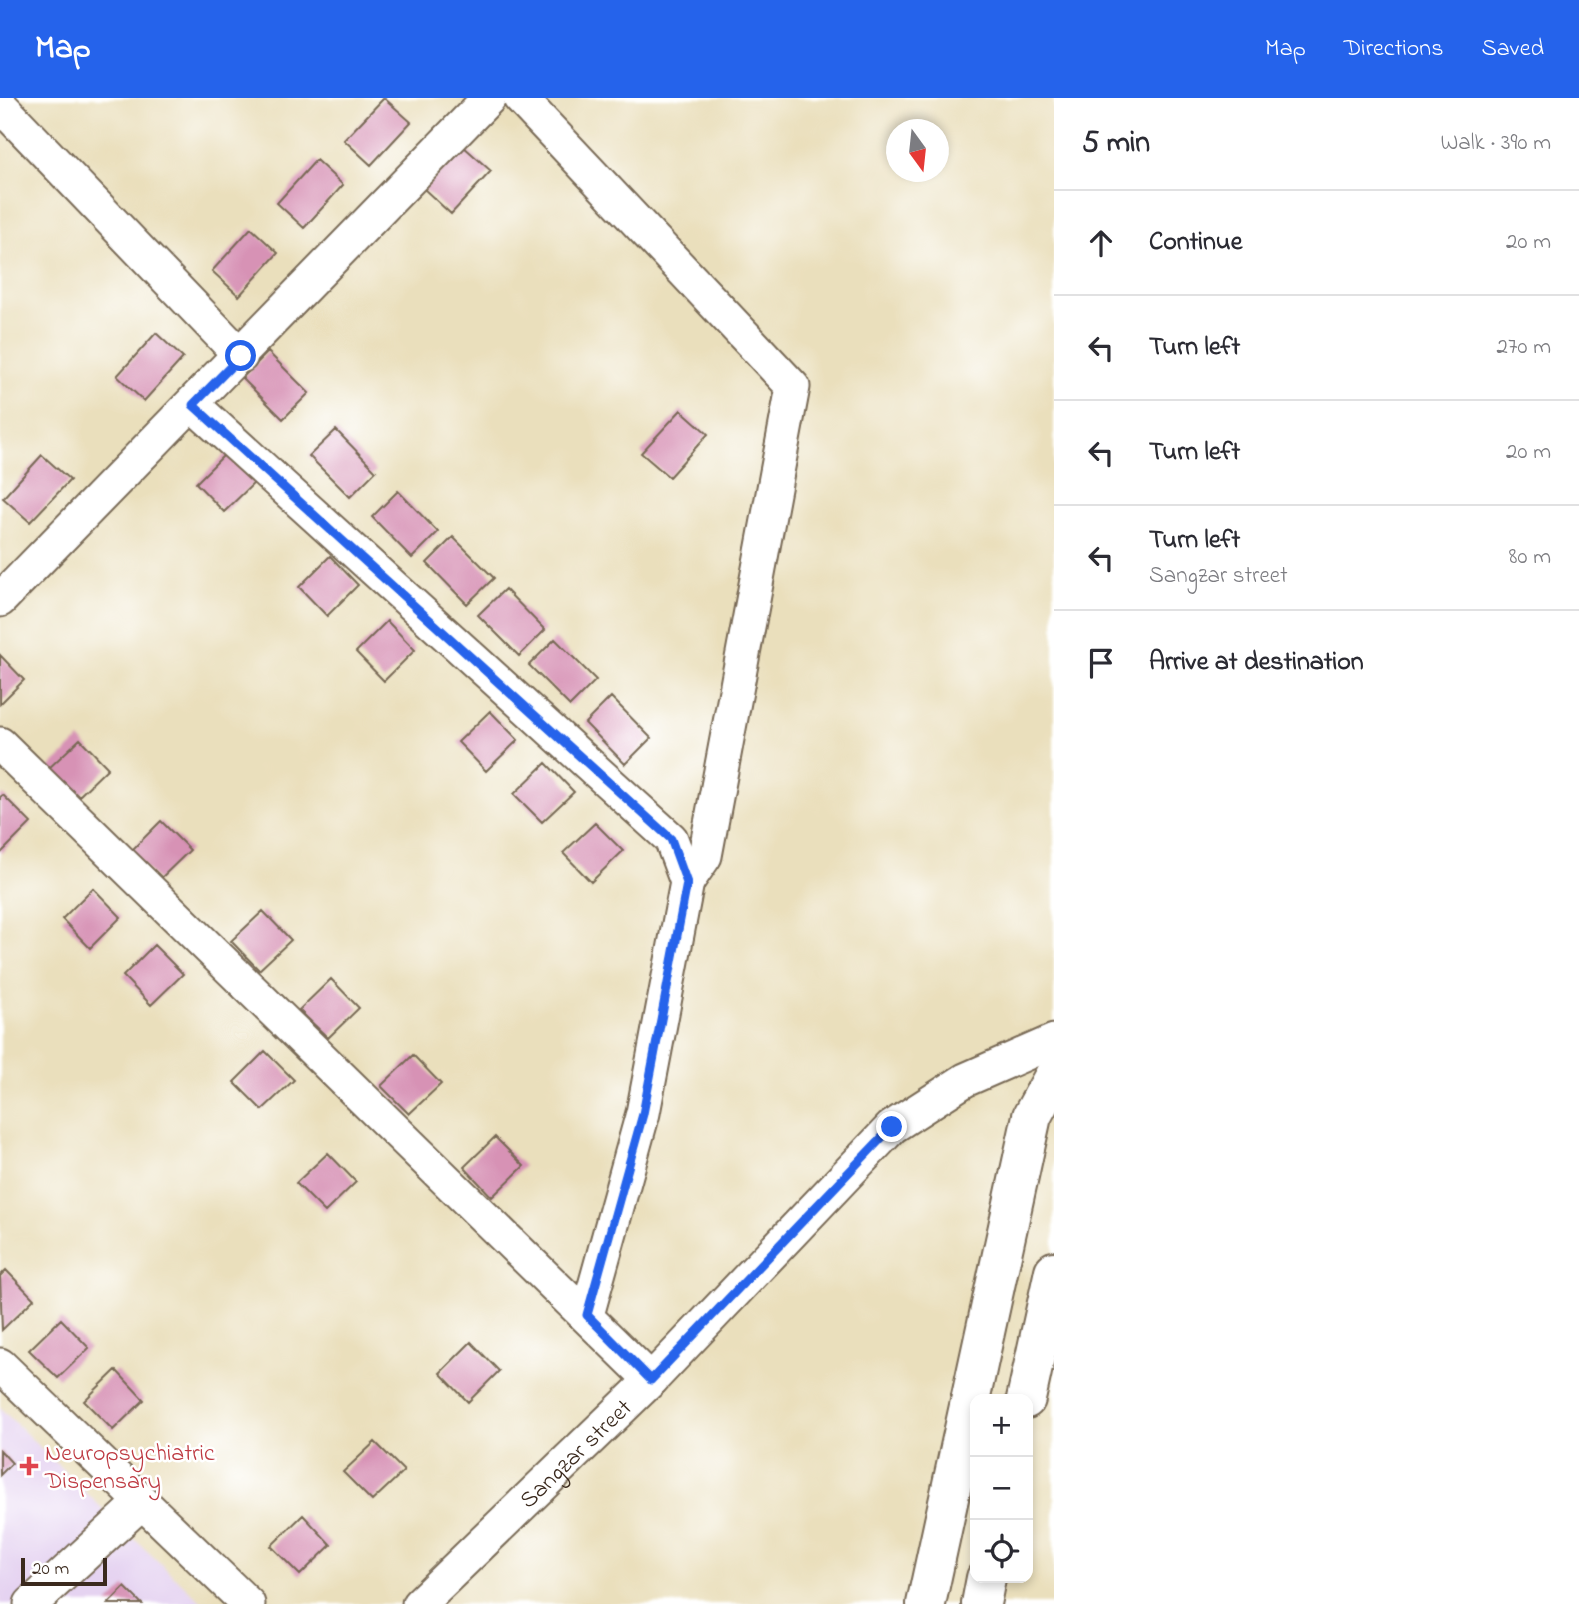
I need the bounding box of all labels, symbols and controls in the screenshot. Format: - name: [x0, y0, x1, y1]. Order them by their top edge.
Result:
- text: Map: [35, 25, 91, 73]
- text: Map: [1265, 32, 1306, 67]
- text: Directions: [1344, 32, 1443, 67]
- text: Saved: [1481, 32, 1544, 67]
- north arrow: [886, 119, 949, 182]
- text: 5 min: [1082, 122, 1150, 166]
- text: Walk · 390 m: [1440, 127, 1551, 160]
- icon: ahead: [1082, 224, 1120, 262]
- text: Continue: [1149, 224, 1242, 262]
- text: 20 m: [1506, 226, 1551, 259]
- icon: left: [1082, 329, 1120, 367]
- text: Turn left: [1149, 329, 1240, 367]
- text: 270 m: [1497, 331, 1551, 364]
- route start: [225, 340, 256, 371]
- icon: left: [1082, 434, 1120, 472]
- text: Turn left: [1149, 434, 1240, 472]
- text: 20 m: [1506, 436, 1551, 469]
- text: Turn left: [1149, 522, 1240, 560]
- icon: left: [1082, 539, 1120, 577]
- text: 80 m: [1509, 541, 1551, 574]
- text: Sangzar street: [1149, 560, 1288, 593]
- icon: arrive: [1082, 644, 1120, 682]
- text: Arrive at destination: [1149, 644, 1364, 682]
- route end: [876, 1111, 907, 1142]
- street label: Sangzar street: [513, 1392, 641, 1518]
- map controls: [970, 1394, 1033, 1583]
- button: +: [970, 1394, 1033, 1457]
- place label: Neuropsychiatric Dispensary: [44, 1437, 215, 1501]
- marker: Neuropsychiatric Dispensary: [19, 1456, 39, 1476]
- button: −: [970, 1457, 1033, 1520]
- button: locate: [970, 1520, 1033, 1583]
- scale bar: [21, 1555, 107, 1587]
- text: 20 m: [32, 1556, 69, 1583]

